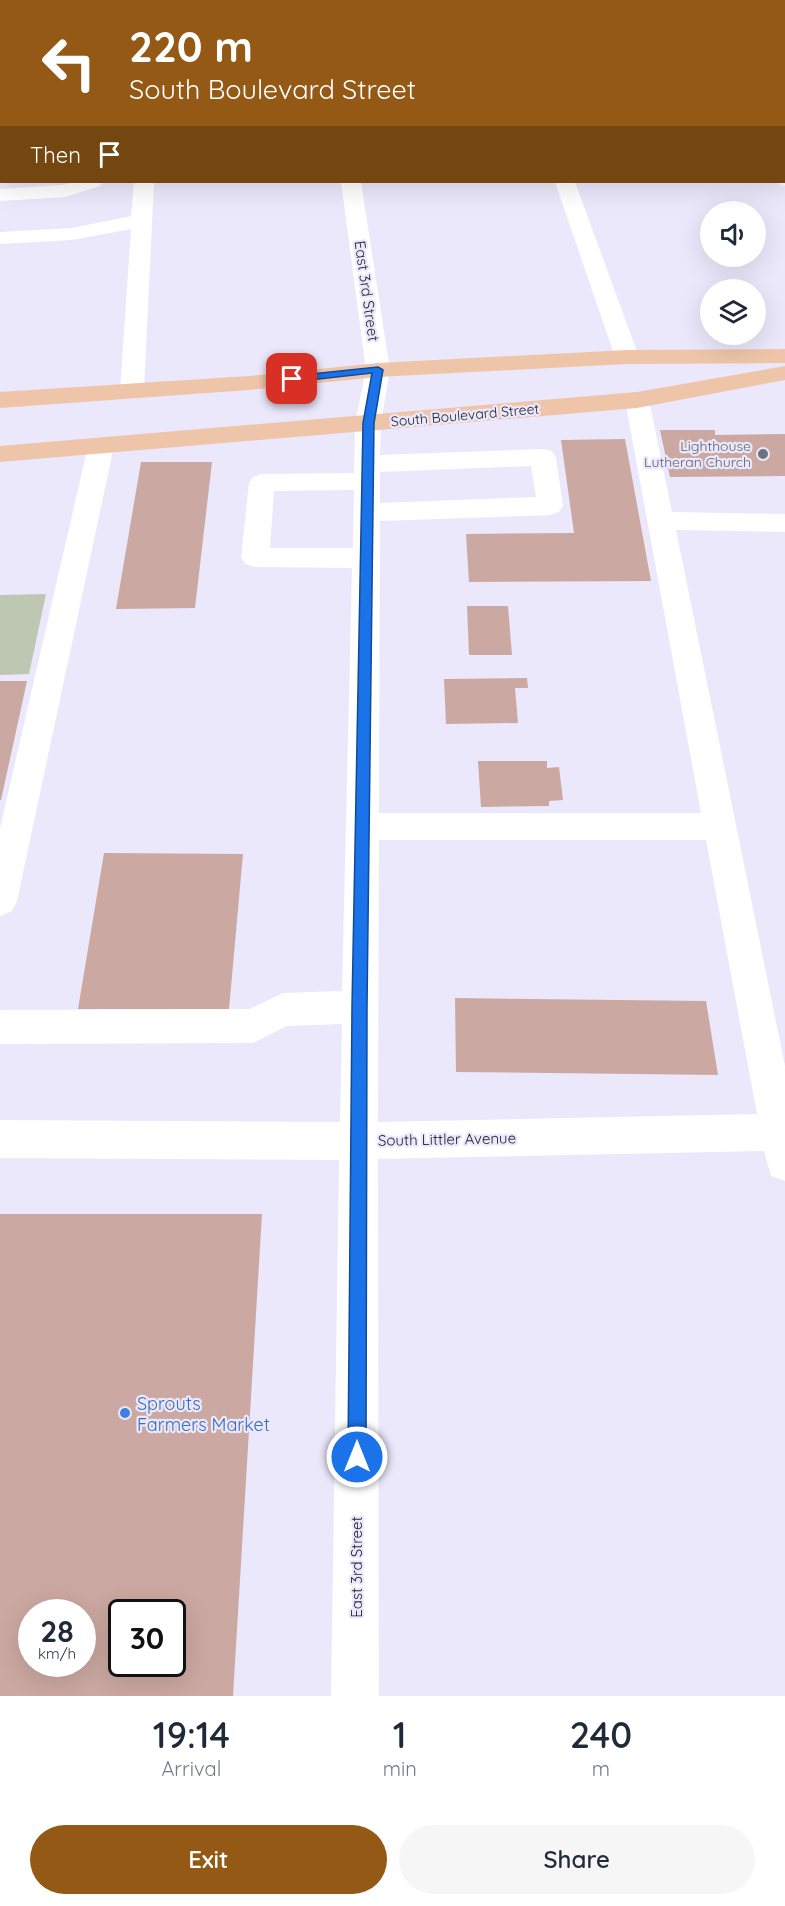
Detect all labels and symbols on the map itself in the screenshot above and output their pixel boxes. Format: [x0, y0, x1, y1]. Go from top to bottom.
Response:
street label: East 3rd Street [351, 240, 383, 342]
pin [266, 353, 317, 404]
street label: South Boulevard Street [390, 400, 540, 430]
place label: Lighthouse Lutheran Church [644, 437, 751, 471]
marker: Lighthouse Lutheran Church [756, 447, 770, 461]
street label: South Littler Avenue [378, 1128, 516, 1150]
place label: Sprouts Farmers Market [137, 1392, 270, 1436]
marker: Sprouts Farmers Market [118, 1406, 132, 1420]
position arrow [325, 1425, 389, 1489]
street label: East 3rd Street [347, 1516, 366, 1618]
speed limit sign: 30 [108, 1599, 186, 1677]

